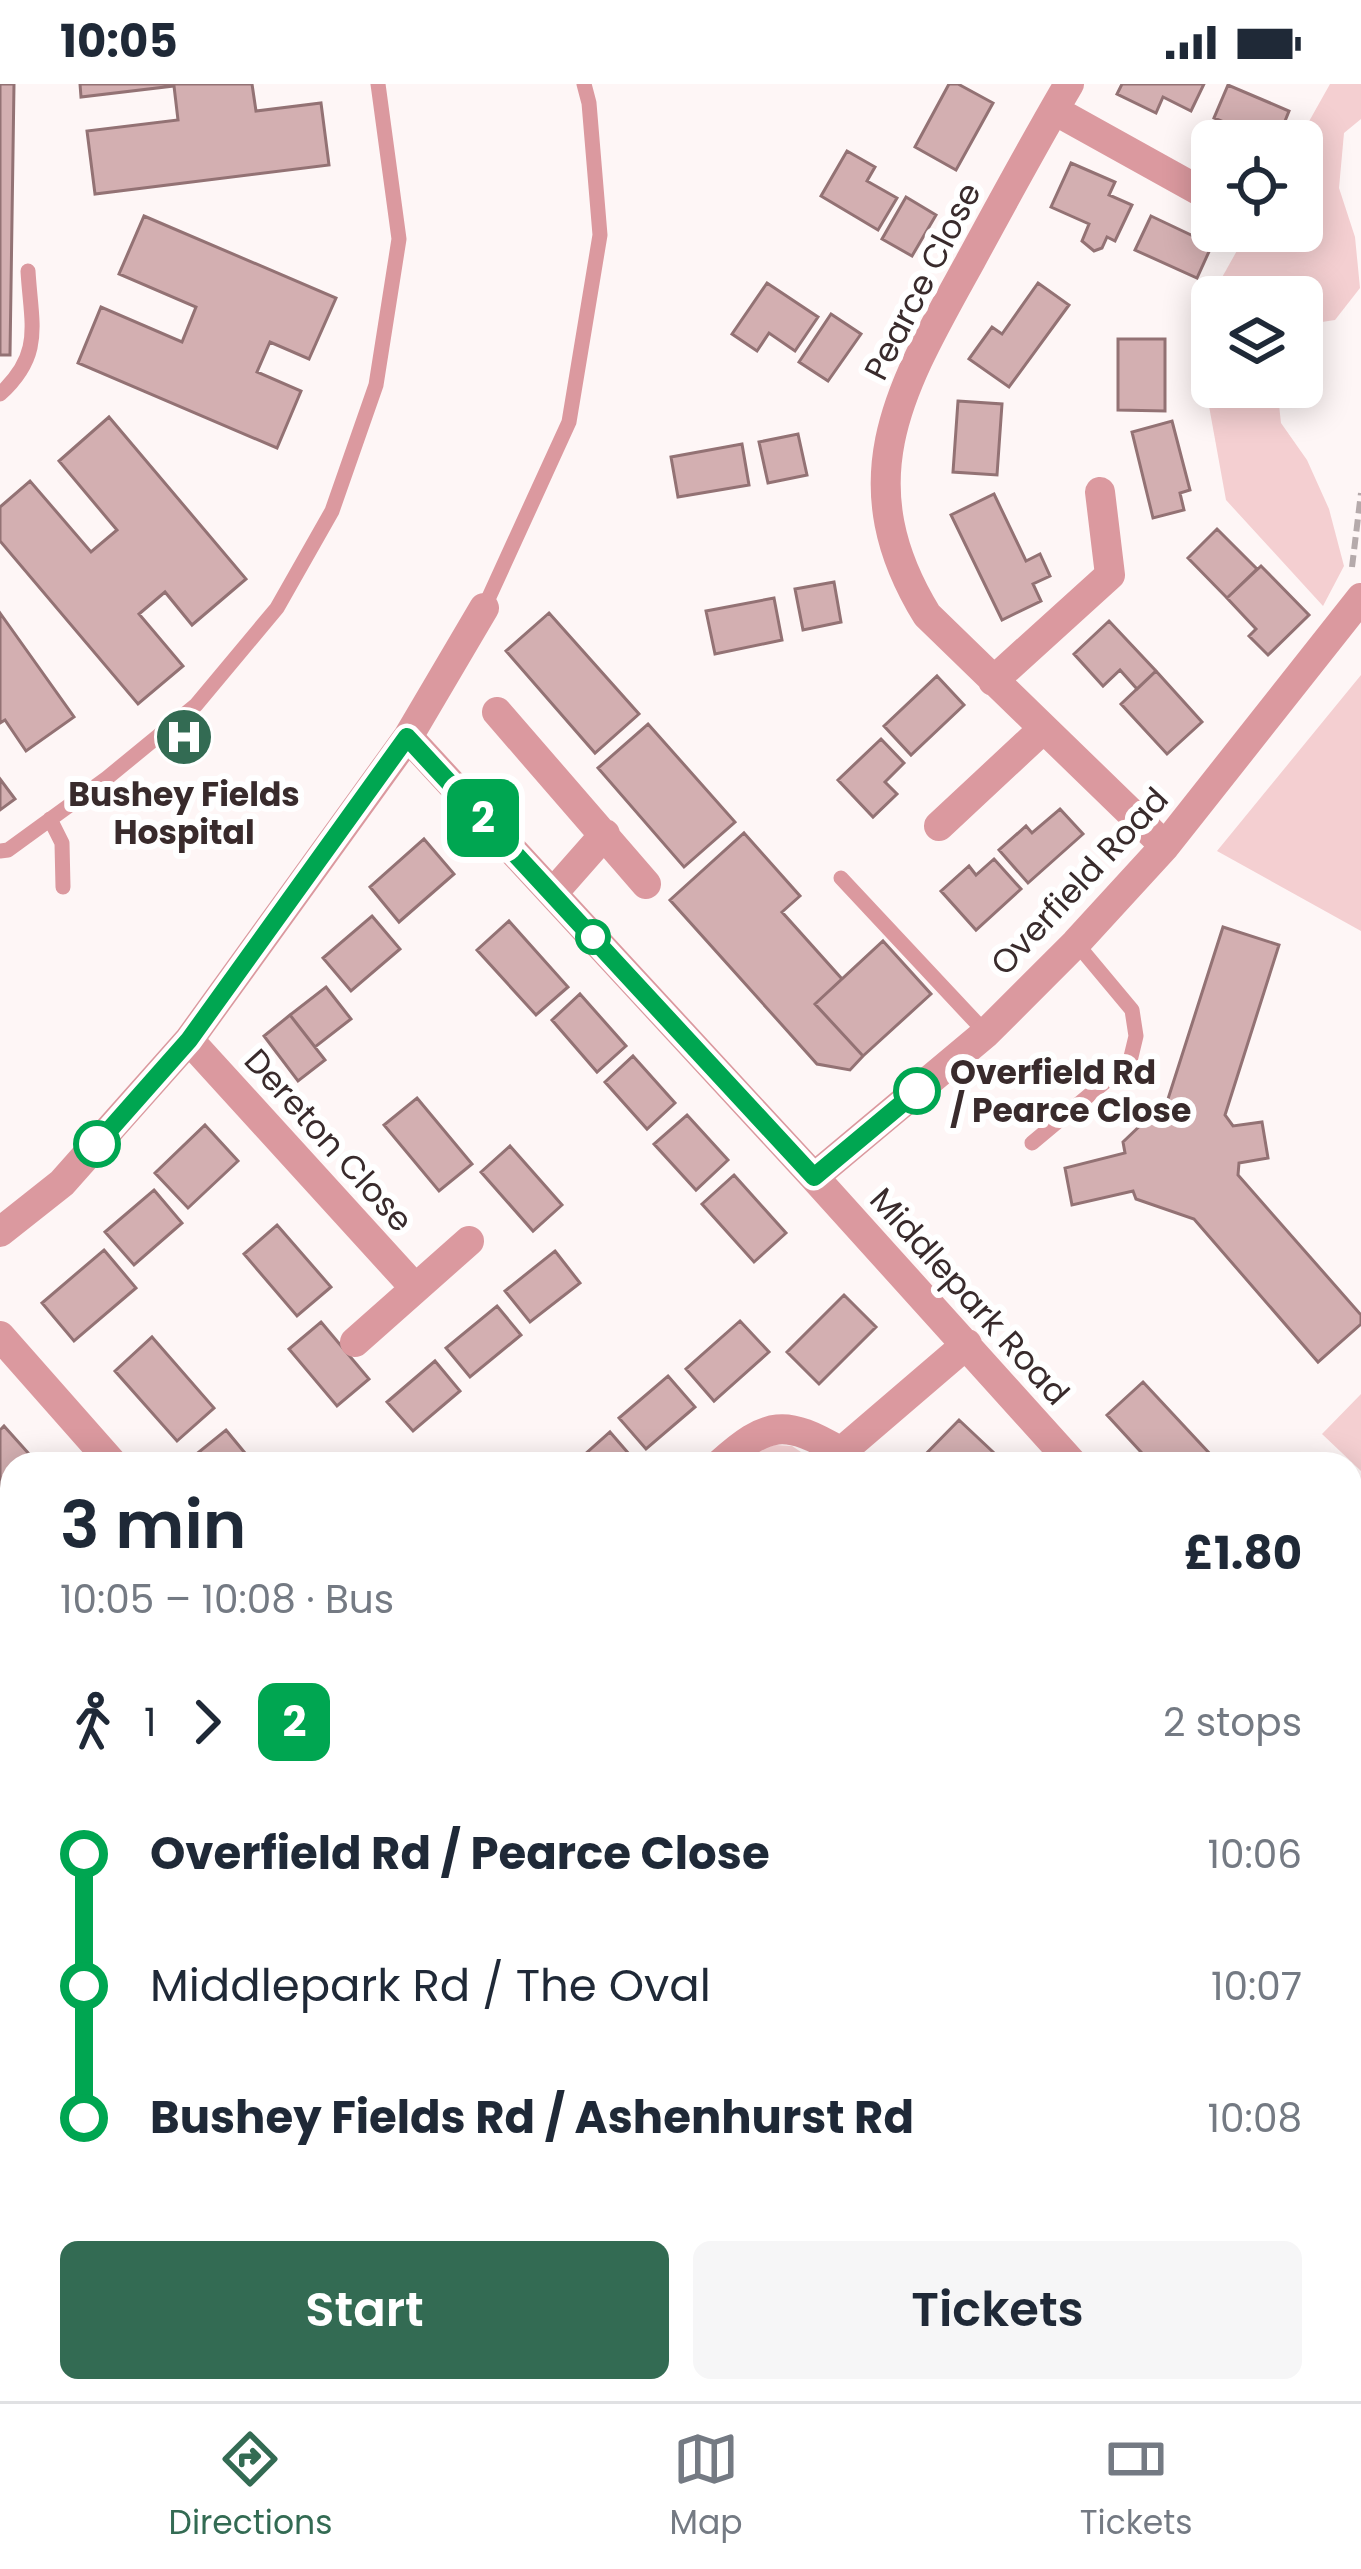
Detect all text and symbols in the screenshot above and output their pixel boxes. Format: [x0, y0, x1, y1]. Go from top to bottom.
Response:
text: 10:05 [60, 10, 178, 73]
map controls [1191, 120, 1323, 408]
button: locate [1191, 120, 1323, 252]
street label: Pearce Close [853, 174, 992, 388]
button: layers [1191, 276, 1323, 408]
hospital icon: Bushey Fields Hospital [153, 706, 215, 768]
place label: Bushey Fields Hospital [68, 771, 300, 856]
street label: Overfield Road [980, 777, 1179, 986]
line badge: 2 [444, 779, 522, 857]
text: 2 [471, 788, 495, 847]
unlabelled marker [577, 921, 609, 953]
street label: Dereton Close [234, 1038, 424, 1242]
place label: Overfield Rd / Pearce Close [950, 1049, 1191, 1134]
marker: Overfield Rd / Pearce Close [895, 1069, 939, 1113]
unlabelled marker [75, 1122, 119, 1166]
street label: Middlepark Road [859, 1177, 1080, 1415]
text: 3 min [60, 1479, 246, 1571]
text: £1.80 [1184, 1522, 1302, 1585]
text: 10:05 – 10:08 · Bus [60, 1572, 394, 1627]
icon: walk [60, 1689, 126, 1755]
icon: forward [174, 1689, 240, 1755]
text: 2 [282, 1692, 306, 1751]
text: 1 [144, 1695, 156, 1750]
text: 2 stops [1163, 1695, 1302, 1750]
text: Overfield Rd / Pearce Close [150, 1822, 770, 1885]
text: 10:06 [1207, 1827, 1302, 1882]
text: Middlepark Rd / The Oval [150, 1954, 711, 2017]
text: 10:07 [1211, 1959, 1302, 2014]
text: Bushey Fields Rd / Ashenhurst Rd [150, 2086, 914, 2149]
text: 10:08 [1208, 2091, 1302, 2146]
button: Start [60, 2241, 669, 2379]
button: Tickets [693, 2241, 1302, 2379]
tab: Directions [169, 2426, 332, 2548]
tab: Map [670, 2426, 743, 2548]
tab: Tickets [1080, 2426, 1192, 2548]

